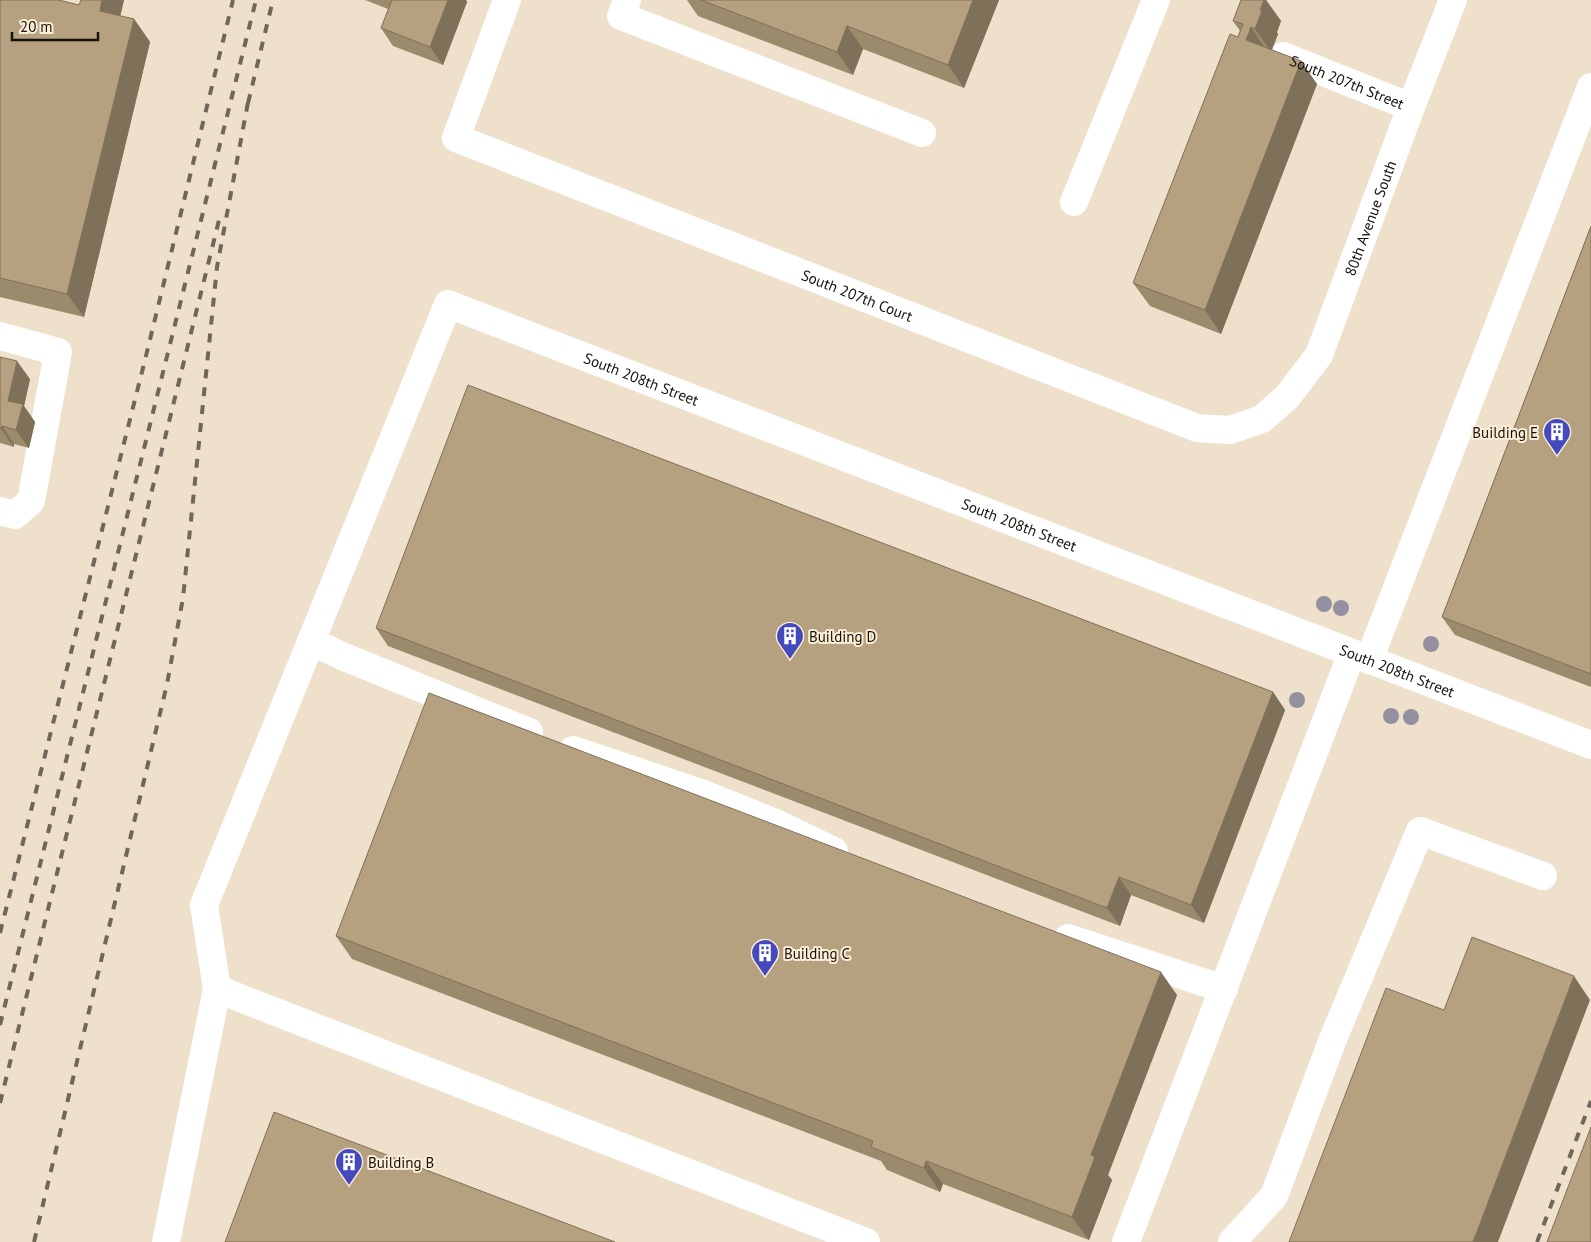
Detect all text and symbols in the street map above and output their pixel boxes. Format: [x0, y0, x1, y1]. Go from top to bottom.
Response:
scale bar [12, 10, 99, 42]
text: 20 m [20, 17, 53, 36]
street label: South 207th Street [1287, 50, 1407, 113]
street label: 80th Avenue South [1340, 158, 1400, 278]
street label: South 207th Court [799, 265, 916, 325]
street label: South 208th Street [581, 348, 702, 409]
building icon: Building E [1542, 417, 1572, 456]
place label: Building E [1472, 423, 1538, 442]
street label: South 208th Street [959, 494, 1079, 555]
building icon: Building D [775, 621, 805, 660]
place label: Building D [809, 627, 876, 646]
street label: South 208th Street [1337, 639, 1457, 701]
building icon: Building C [750, 938, 780, 977]
place label: Building C [784, 944, 850, 963]
building icon: Building B [334, 1147, 364, 1186]
place label: Building B [368, 1153, 434, 1172]

